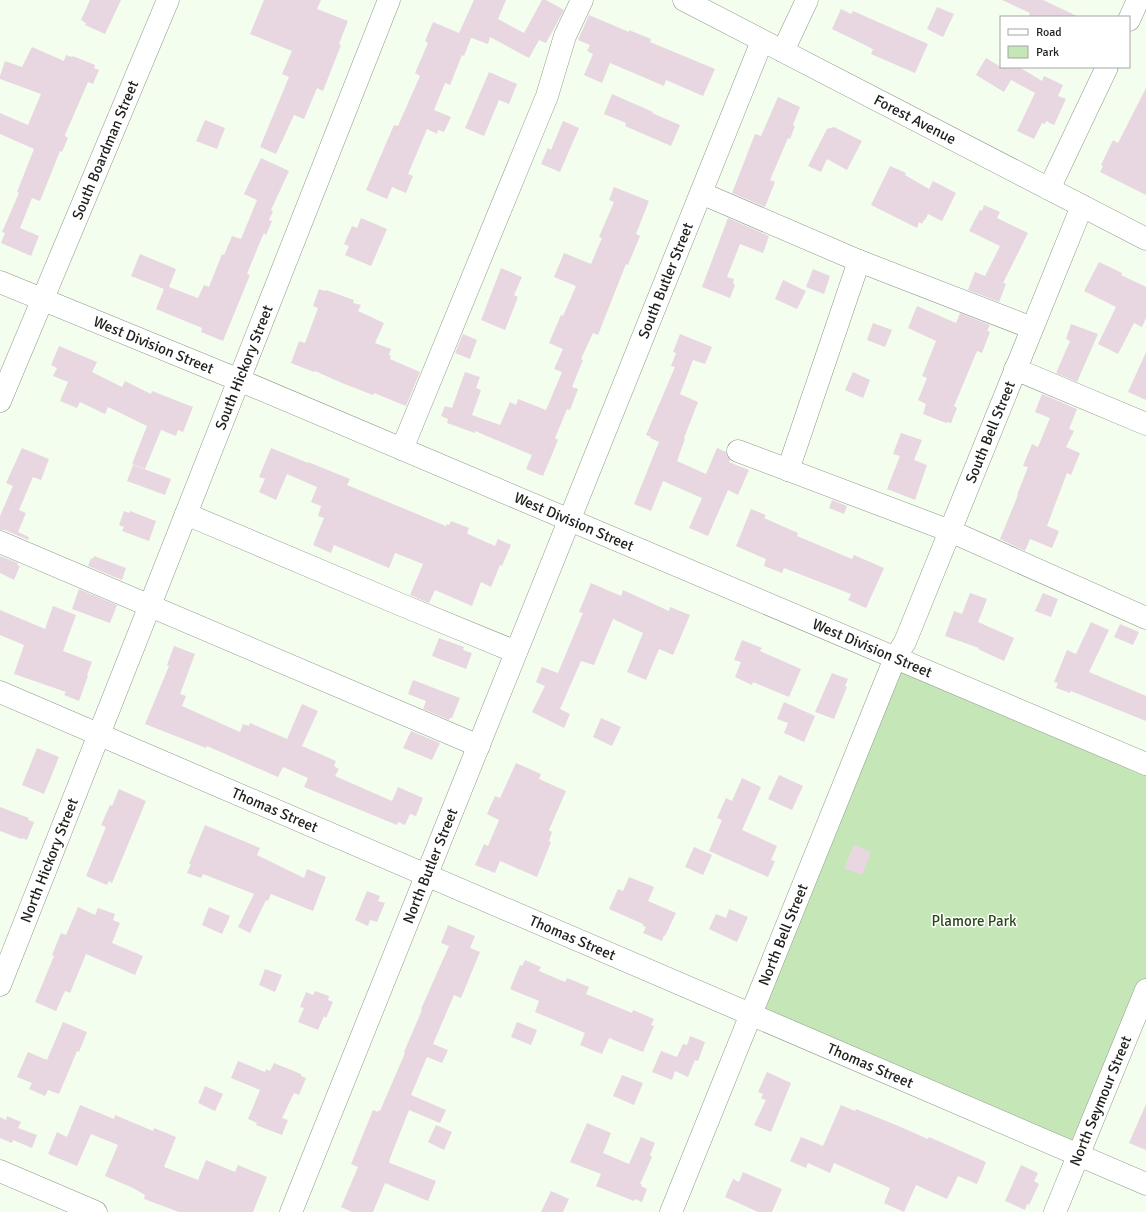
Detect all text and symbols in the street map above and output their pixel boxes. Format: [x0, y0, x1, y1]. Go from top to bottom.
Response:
legend [1000, 16, 1130, 68]
text: Road [1036, 25, 1062, 40]
text: Park [1036, 45, 1059, 60]
street label: South Boardman Street [68, 78, 142, 222]
street label: Forest Avenue [871, 91, 959, 148]
street label: South Butler Street [634, 220, 697, 341]
street label: South Hickory Street [211, 302, 277, 432]
street label: West Division Street [91, 312, 216, 378]
street label: South Bell Street [961, 378, 1019, 486]
street label: West Division Street [511, 488, 636, 555]
street label: West Division Street [810, 615, 935, 681]
street label: Thomas Street [229, 784, 321, 836]
street label: North Hickory Street [17, 796, 82, 925]
street label: North Butler Street [399, 806, 461, 926]
street label: North Bell Street [754, 881, 812, 988]
street label: Thomas Street [527, 911, 618, 964]
park label: Plamore Park [931, 912, 1017, 930]
street label: North Seymour Street [1066, 1033, 1135, 1169]
street label: Thomas Street [824, 1039, 916, 1092]

